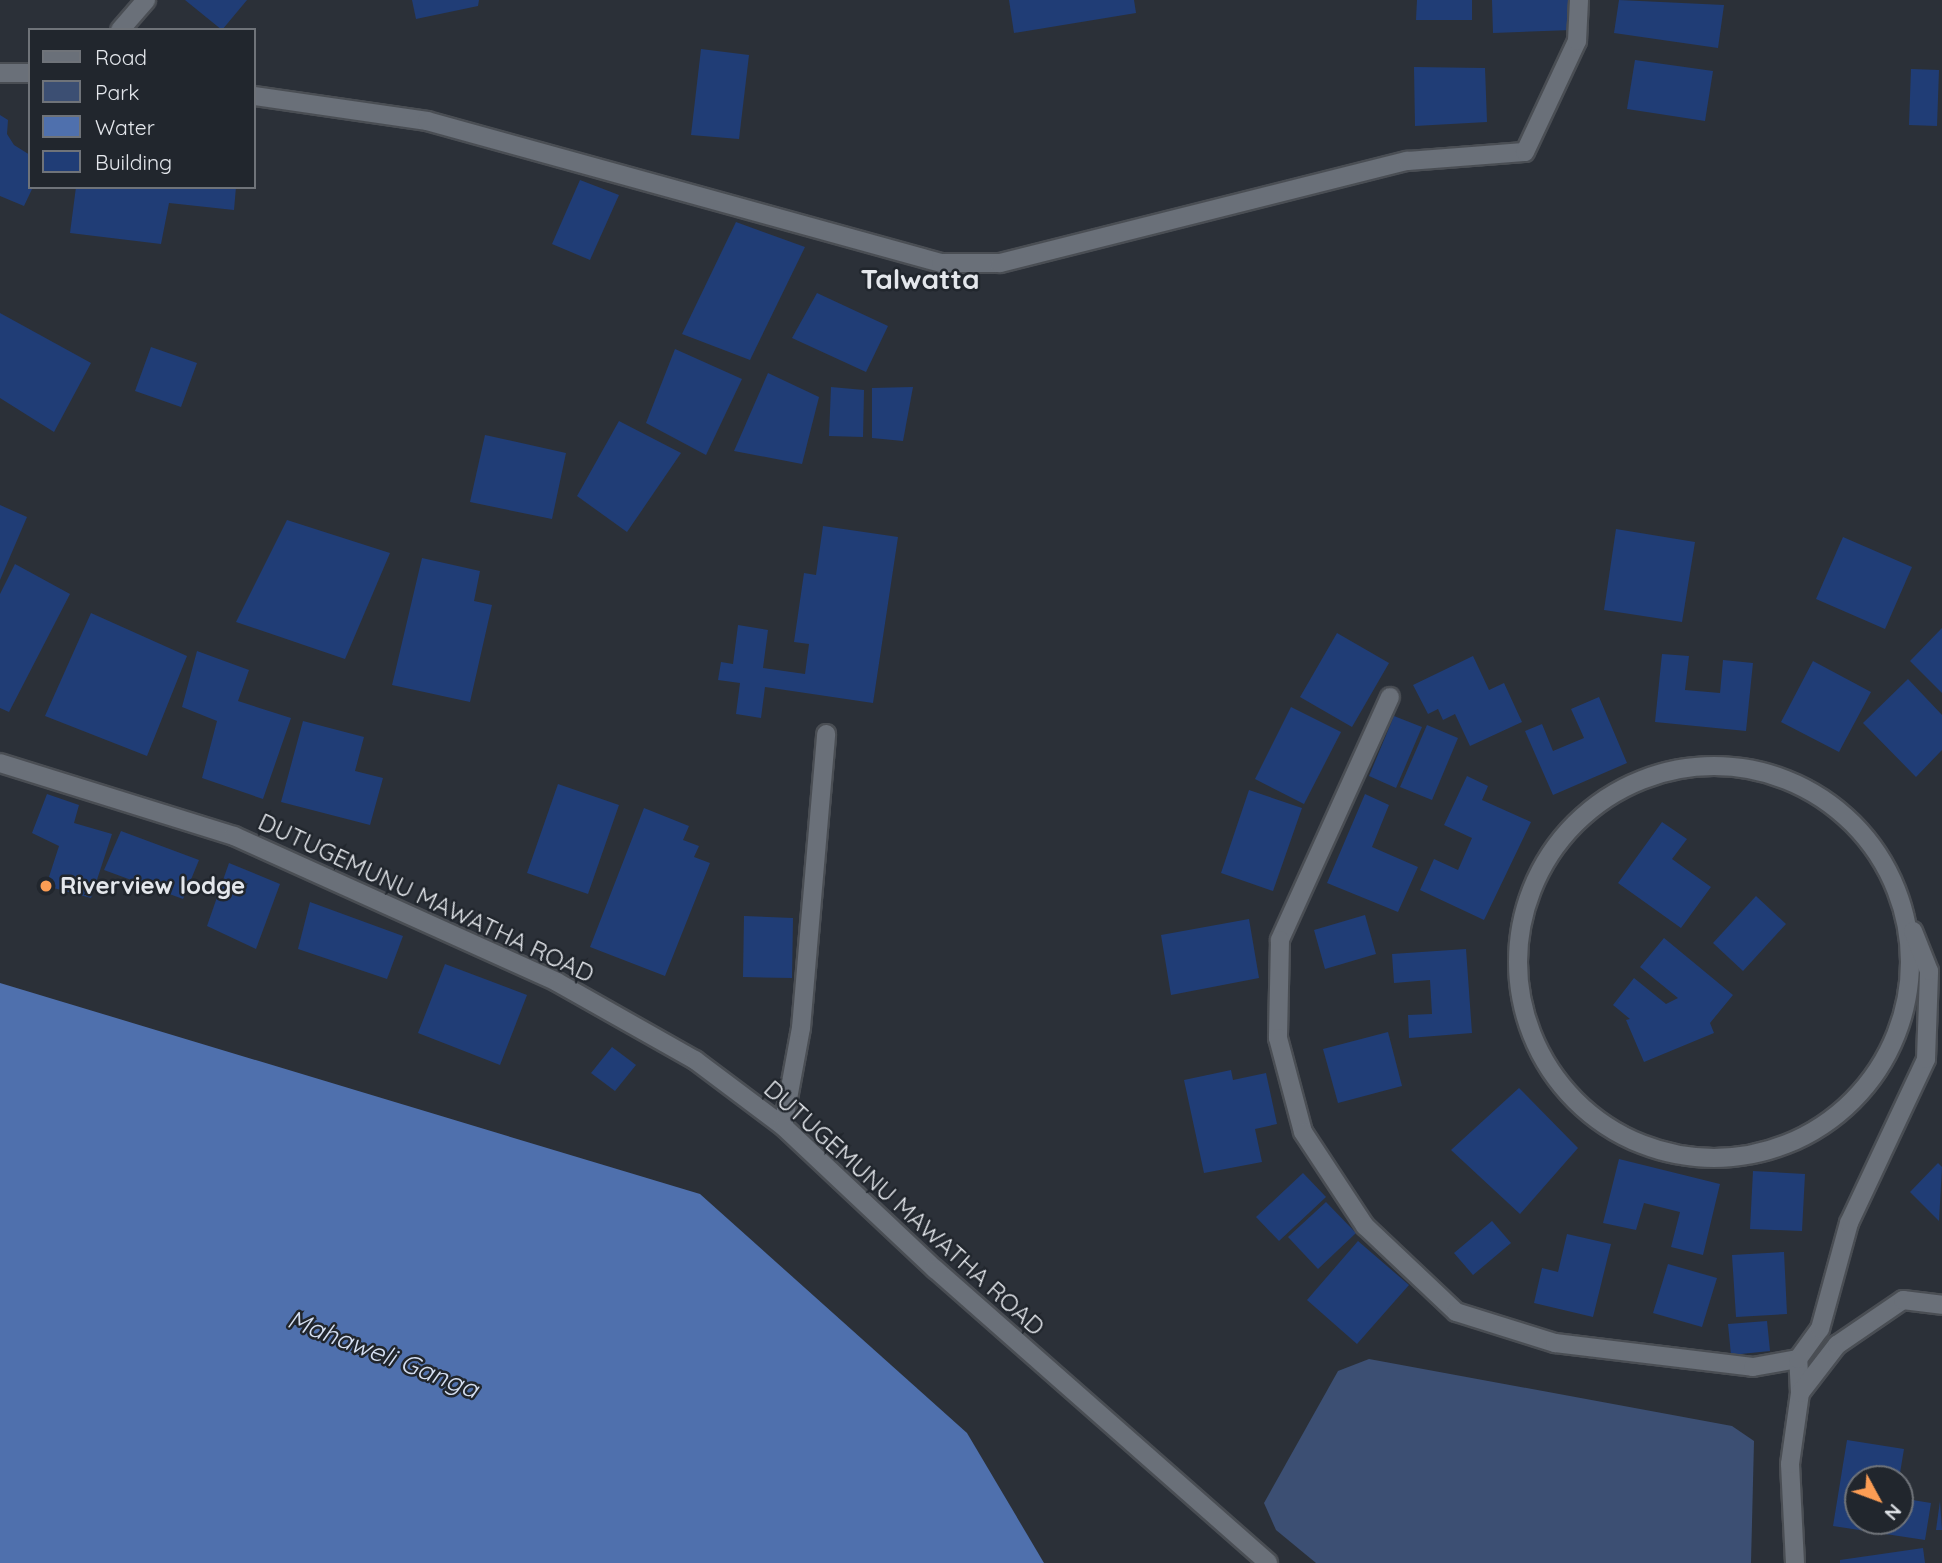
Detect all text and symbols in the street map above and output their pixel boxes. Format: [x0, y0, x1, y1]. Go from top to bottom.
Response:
legend [28, 28, 256, 189]
text: Road [95, 44, 147, 70]
text: Park [95, 79, 139, 105]
text: Water [95, 114, 155, 140]
text: Building [95, 149, 172, 175]
district label: Talwatta [860, 262, 980, 296]
street label: DUTUGEMUNU MAWATHA ROAD [254, 807, 598, 989]
place label: Riverview lodge [60, 872, 245, 900]
marker: Riverview lodge [38, 878, 54, 894]
street label: DUTUGEMUNU MAWATHA ROAD [758, 1075, 1050, 1341]
water label: Mahaweli Ganga [283, 1303, 483, 1405]
north arrow [1844, 1465, 1914, 1535]
text: N [1880, 1499, 1907, 1526]

